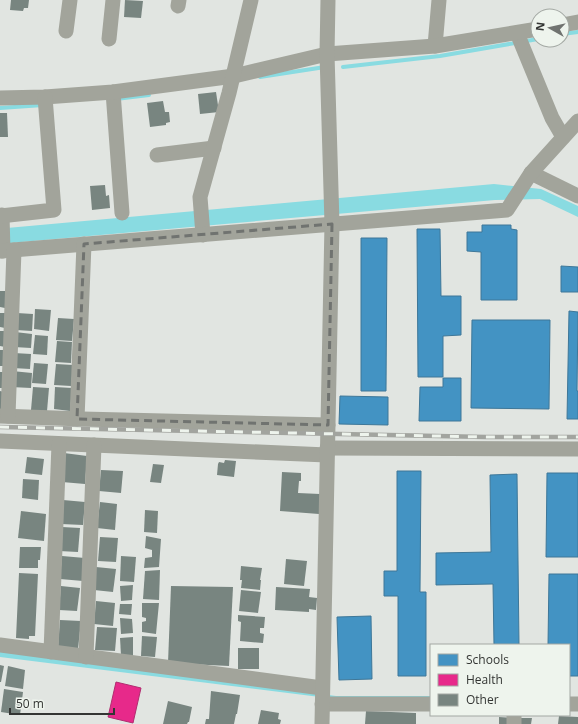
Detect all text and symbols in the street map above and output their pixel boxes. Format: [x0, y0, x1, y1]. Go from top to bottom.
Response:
north arrow [530, 8, 570, 48]
text: N [532, 21, 548, 32]
legend [430, 644, 570, 716]
text: Schools [466, 651, 509, 668]
text: Health [466, 671, 503, 688]
scale bar [10, 690, 114, 716]
text: Other [466, 691, 499, 708]
text: 50 m [16, 695, 44, 712]

